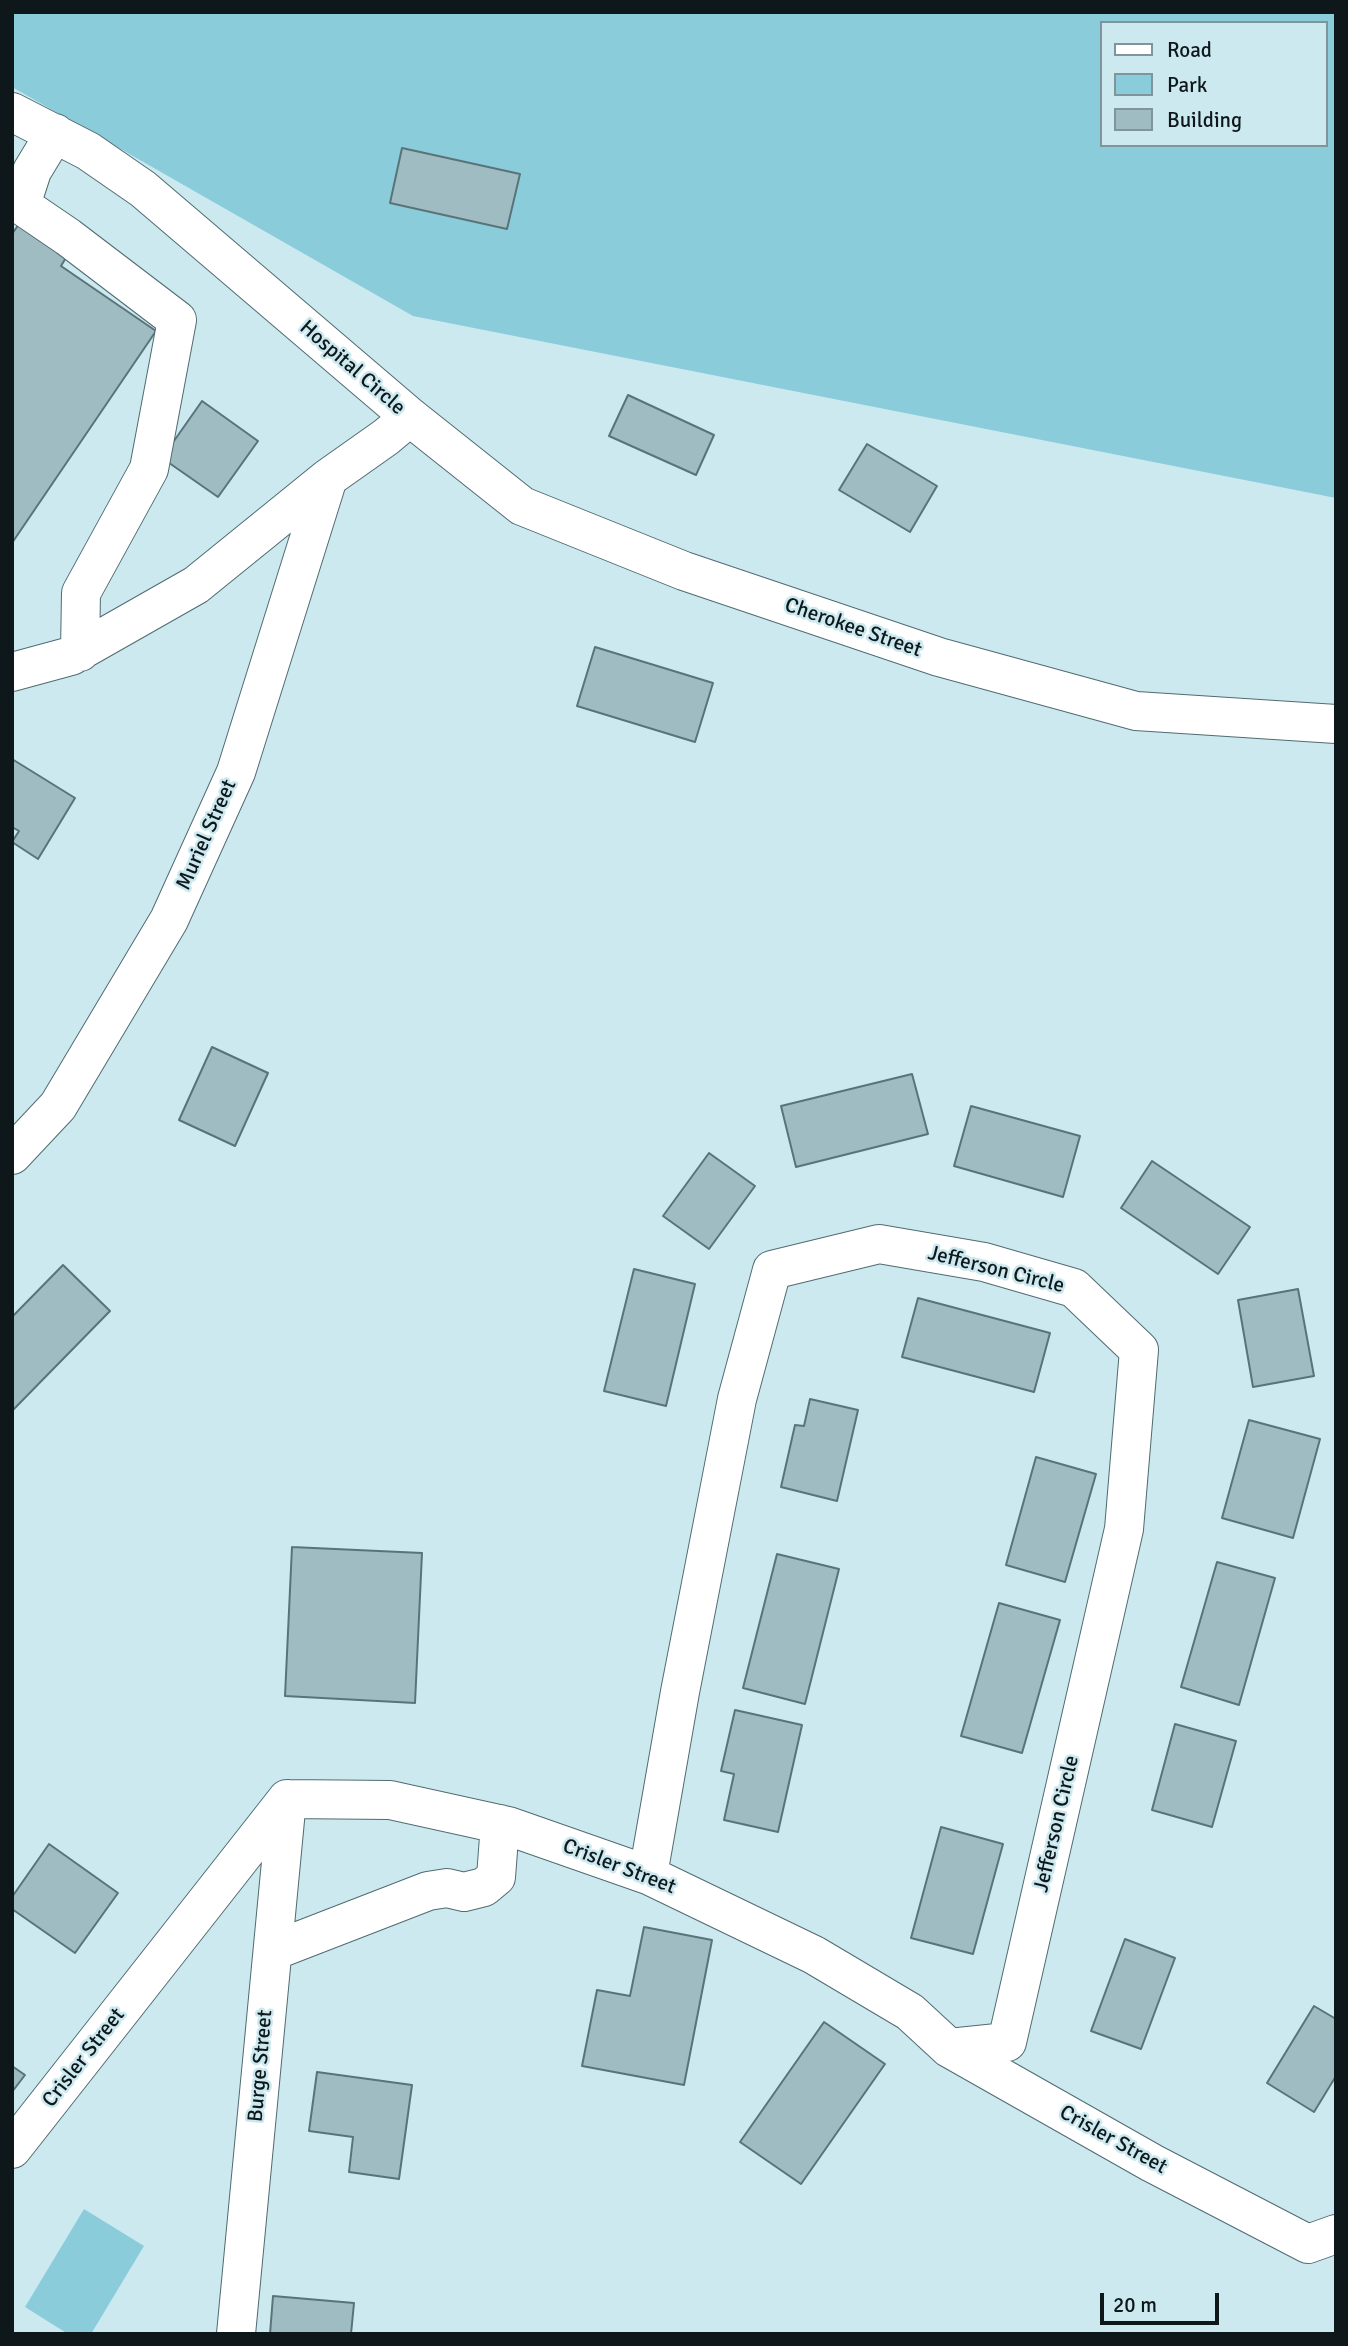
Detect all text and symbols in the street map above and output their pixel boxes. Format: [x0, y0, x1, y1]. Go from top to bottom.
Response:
legend [1100, 21, 1327, 147]
text: Road [1167, 37, 1212, 63]
text: Park [1167, 72, 1207, 98]
text: Building [1167, 107, 1242, 133]
street label: Hospital Circle [294, 315, 410, 421]
street label: Cherokee Street [781, 593, 925, 663]
street label: Muriel Street [171, 776, 243, 894]
street label: Jefferson Circle [925, 1241, 1067, 1299]
street label: Jefferson Circle [1029, 1753, 1085, 1895]
street label: Crisler Street [559, 1834, 679, 1900]
street label: Crisler Street [37, 2003, 131, 2113]
street label: Burge Street [244, 2009, 278, 2123]
street label: Crisler Street [1055, 2100, 1171, 2180]
scale bar [1103, 2280, 1222, 2324]
text: 20 m [1113, 2292, 1157, 2318]

